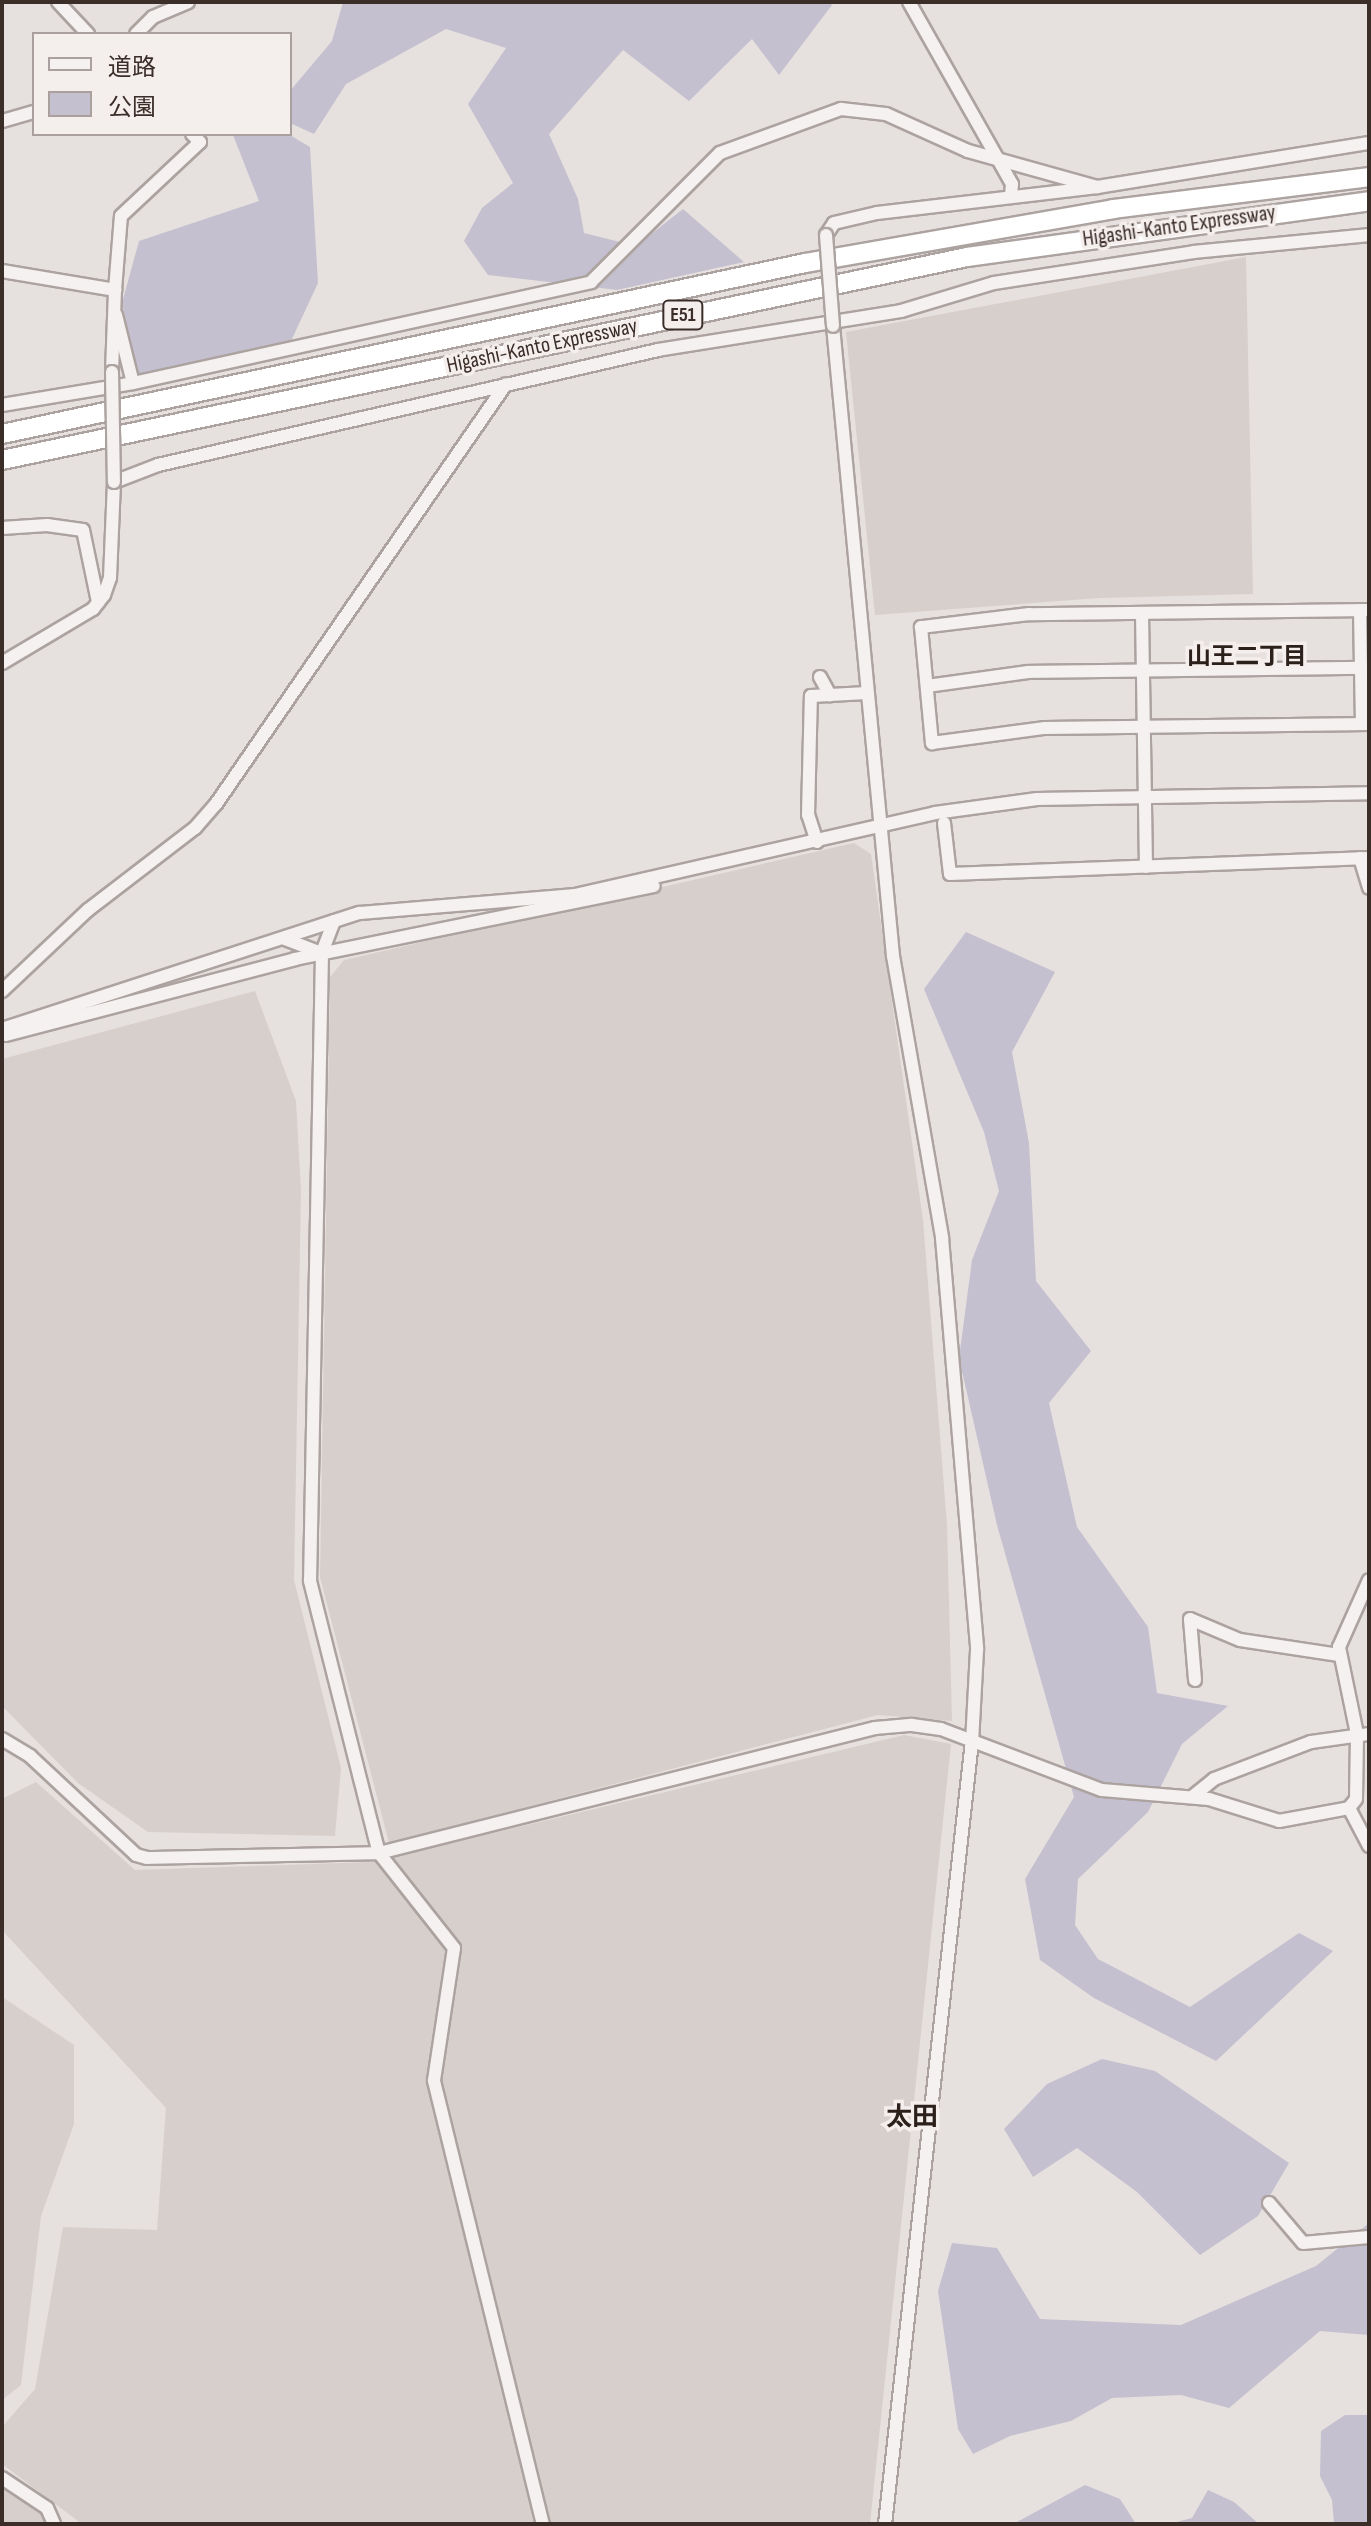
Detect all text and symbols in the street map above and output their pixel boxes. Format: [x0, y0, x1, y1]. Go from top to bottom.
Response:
legend [32, 32, 292, 136]
text: 道路 [108, 53, 156, 82]
text: 公園 [108, 93, 156, 122]
street label: Higashi-Kanto Expressway [1081, 199, 1277, 253]
road number: E51 [661, 299, 705, 331]
street label: Higashi-Kanto Expressway [444, 313, 640, 379]
district label: 山王二丁目 [1187, 643, 1307, 671]
district label: 太田 [886, 2102, 938, 2134]

